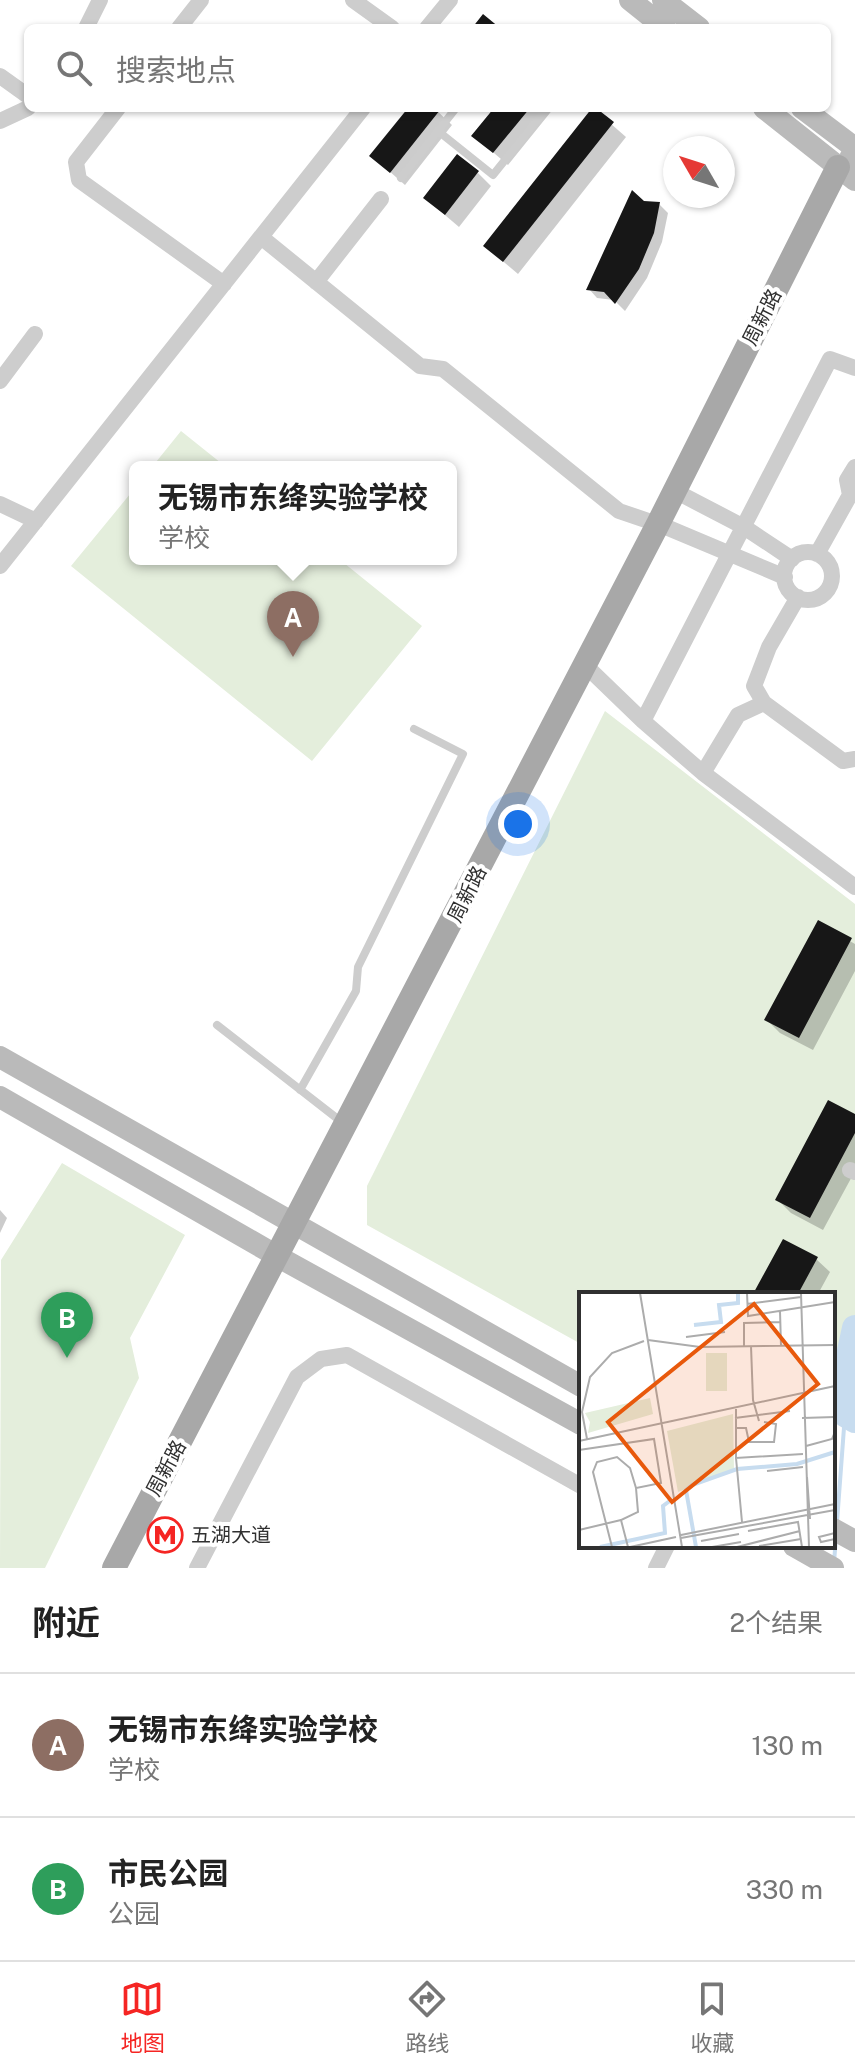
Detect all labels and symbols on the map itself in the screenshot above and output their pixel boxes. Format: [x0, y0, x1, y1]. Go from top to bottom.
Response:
north arrow [663, 136, 735, 208]
street label: 周新路 [738, 285, 786, 349]
pin: A [267, 591, 319, 657]
your location [498, 804, 538, 844]
street label: 周新路 [443, 862, 491, 926]
pin: B [41, 1292, 93, 1358]
inset map [579, 1292, 835, 1548]
street label: 周新路 [141, 1436, 191, 1500]
metro station icon: 五湖大道 [146, 1516, 184, 1554]
place label: 五湖大道 [191, 1523, 271, 1547]

